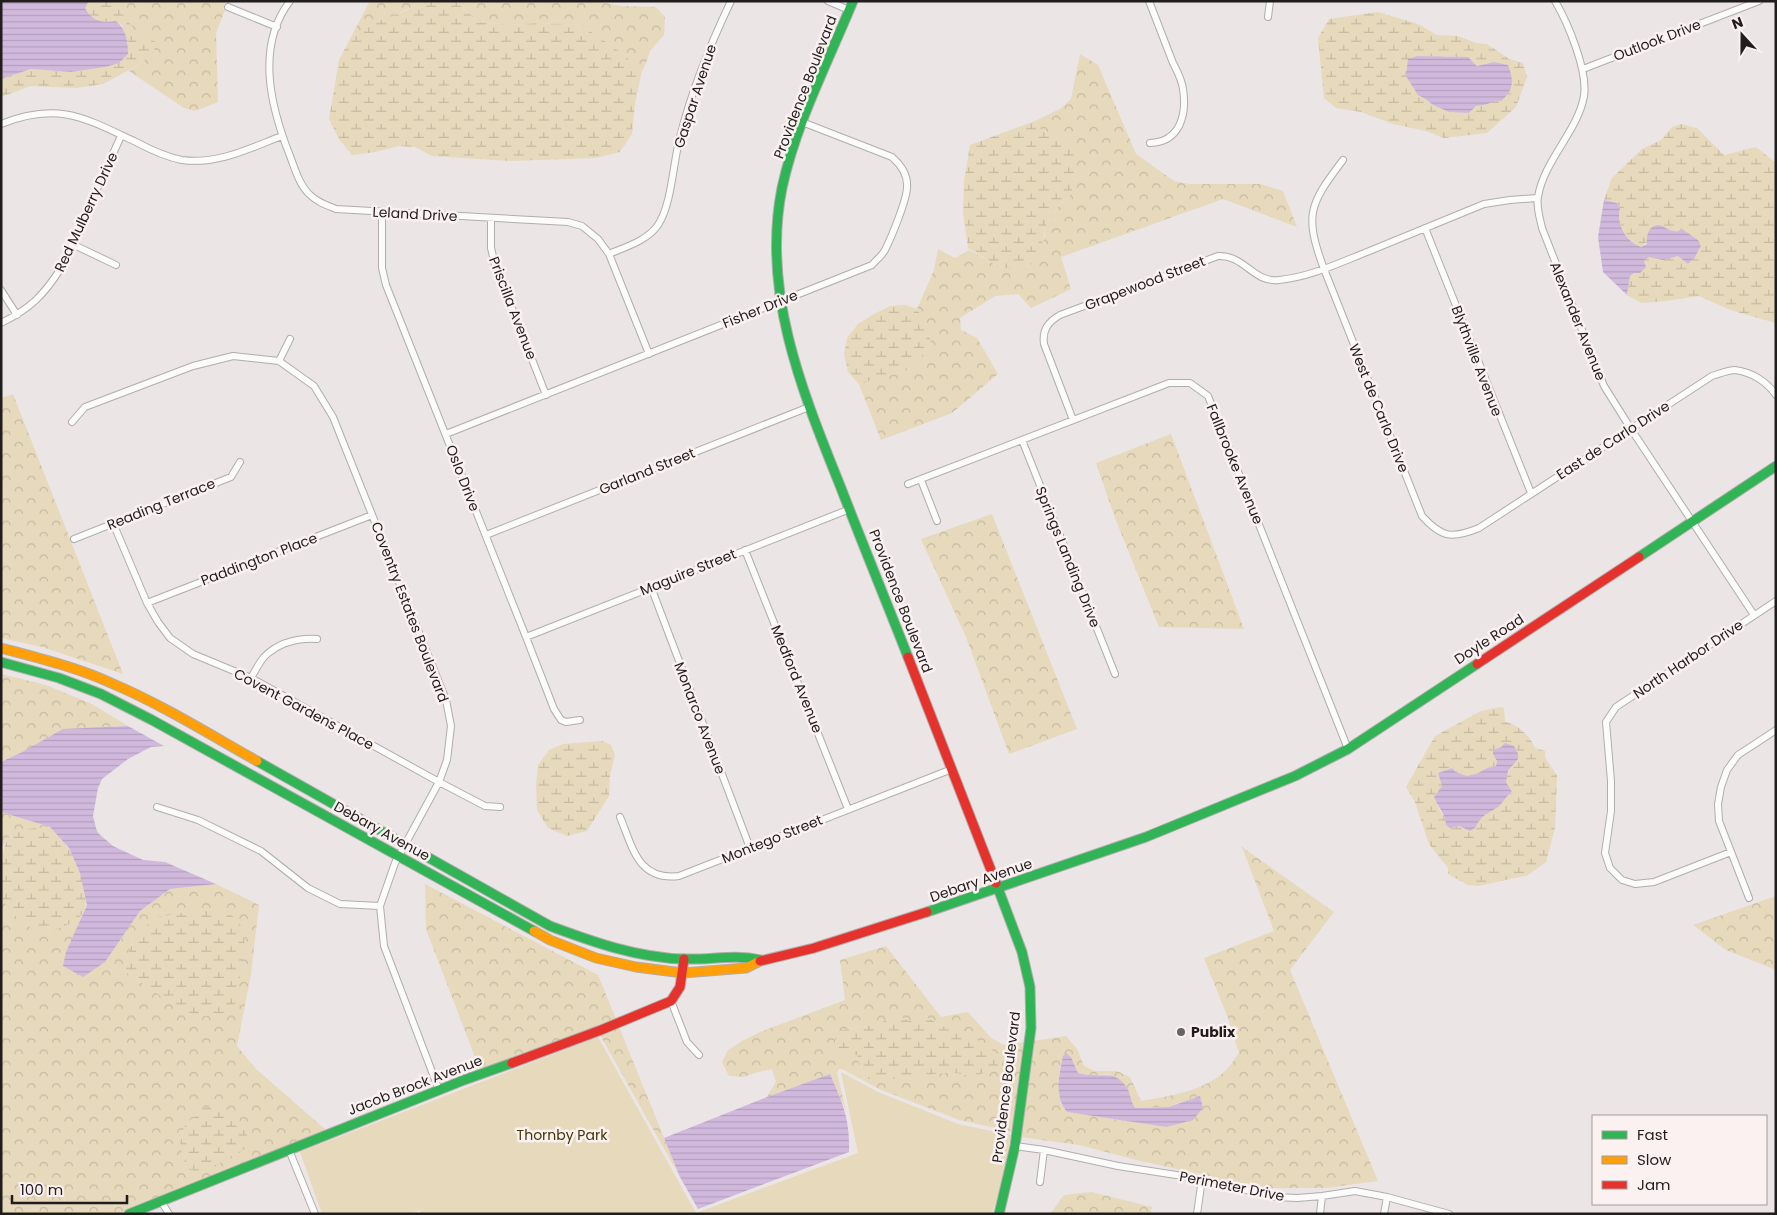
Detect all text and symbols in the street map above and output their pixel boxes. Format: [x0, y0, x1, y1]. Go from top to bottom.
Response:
north arrow [1717, 10, 1767, 60]
street label: Providence Boulevard [768, 12, 842, 162]
text: N [1729, 12, 1746, 34]
street label: Outlook Drive [1610, 14, 1704, 66]
street label: Gaspar Avenue [669, 41, 721, 151]
street label: Red Mulberry Drive [49, 149, 123, 275]
street label: Leland Drive [372, 202, 458, 226]
street label: Grapewood Street [1082, 251, 1208, 315]
street label: Priscilla Avenue [484, 254, 542, 363]
street label: Alexander Avenue [1545, 259, 1611, 384]
street label: Fisher Drive [719, 285, 801, 333]
street label: Blythville Avenue [1447, 303, 1507, 420]
street label: West de Carlo Drive [1344, 341, 1414, 476]
street label: East de Carlo Drive [1552, 396, 1674, 484]
street label: Fallbrooke Avenue [1202, 401, 1268, 527]
street label: Oslo Drive [441, 442, 485, 514]
street label: Garland Street [596, 443, 698, 499]
street label: Reading Terrace [104, 473, 218, 535]
street label: Springs Landing Drive [1031, 483, 1106, 631]
street label: Coventry Estates Boulevard [366, 519, 454, 705]
street label: Providence Boulevard [864, 526, 938, 676]
street label: Paddington Place [198, 527, 320, 590]
street label: Maguire Street [637, 544, 739, 600]
street label: Doyle Road [1450, 609, 1528, 669]
street label: North Harbor Drive [1629, 615, 1747, 703]
street label: Medford Avenue [766, 622, 828, 736]
street label: Monarco Avenue [669, 659, 731, 777]
street label: Covent Gardens Place [230, 664, 378, 755]
street label: Debary Avenue [330, 796, 434, 866]
street label: Montego Street [719, 810, 825, 868]
street label: Debary Avenue [927, 853, 1035, 907]
street label: Providence Boulevard [987, 1010, 1025, 1164]
place label: Publix [1191, 1022, 1236, 1042]
marker: Publix [1175, 1026, 1187, 1038]
street label: Jacob Brock Avenue [345, 1050, 485, 1120]
legend [1592, 1115, 1767, 1205]
text: Fast [1637, 1124, 1668, 1145]
park label: Thornby Park [517, 1125, 608, 1145]
text: Slow [1637, 1149, 1672, 1170]
street label: Perimeter Drive [1178, 1166, 1286, 1206]
scale bar [12, 1172, 128, 1204]
text: Jam [1637, 1174, 1671, 1195]
text: 100 m [20, 1179, 63, 1200]

